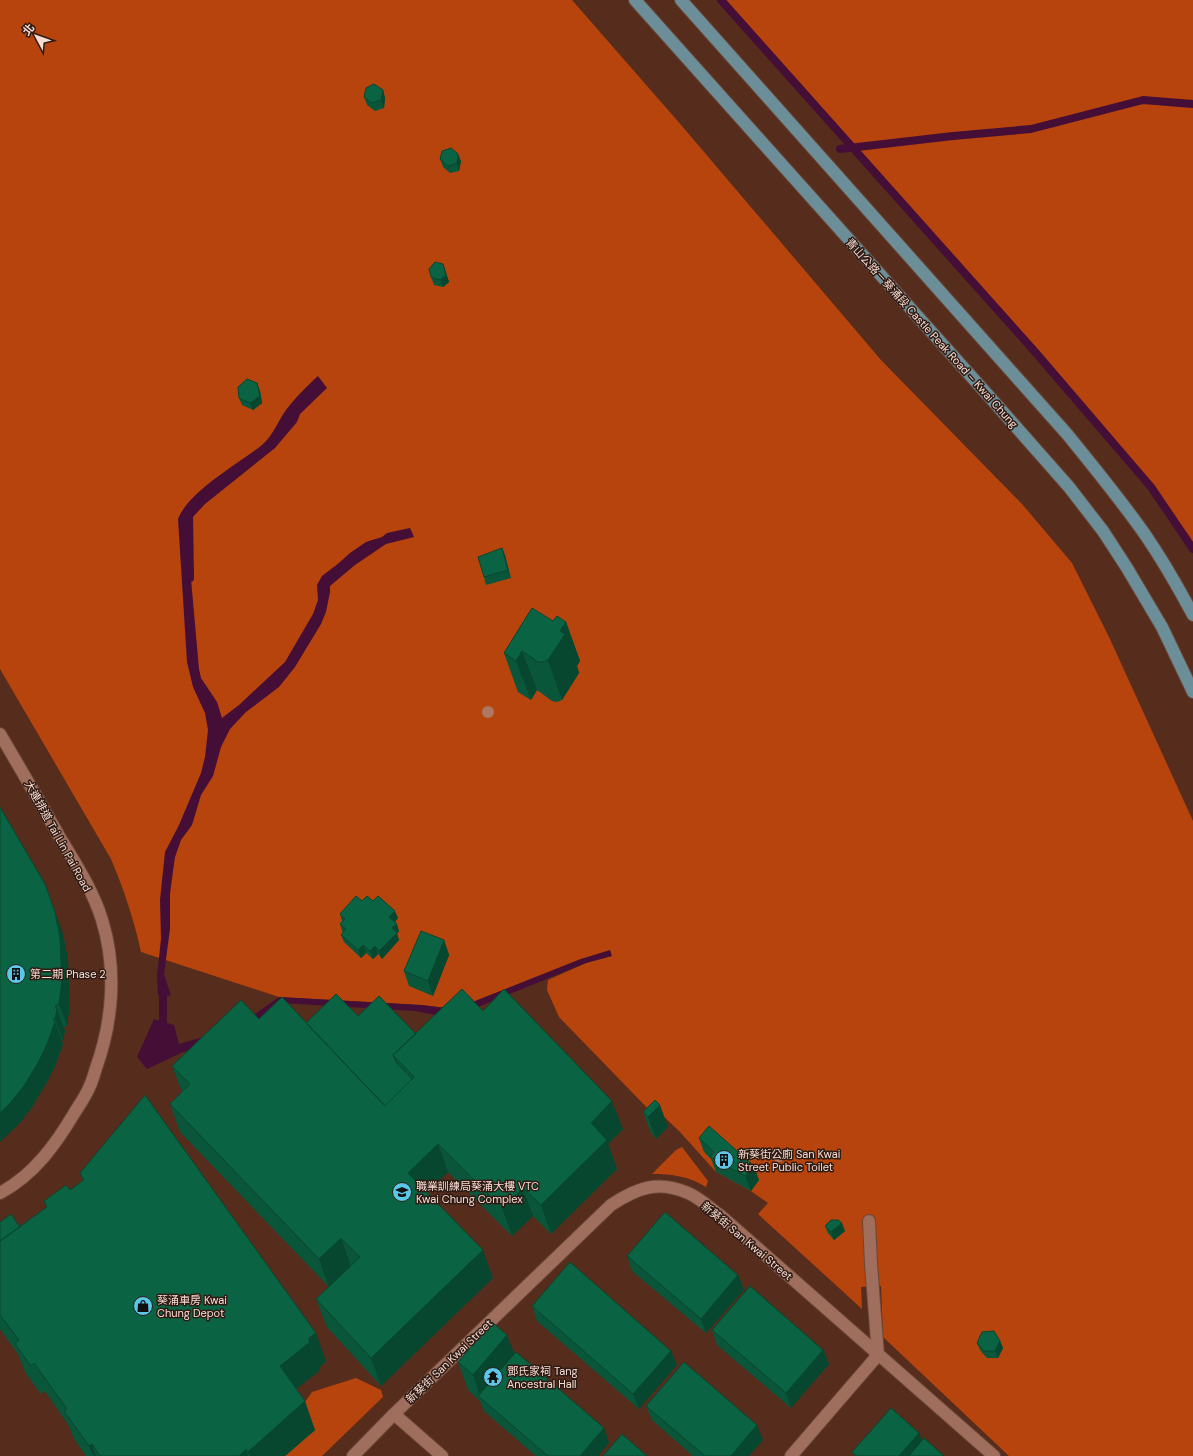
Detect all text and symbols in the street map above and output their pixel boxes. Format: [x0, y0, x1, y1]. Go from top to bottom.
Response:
north arrow [16, 16, 56, 56]
text: 北 [20, 21, 37, 38]
street label: 青山公路－葵涌段 Castle Peak Road – Kwai Chung [843, 235, 1021, 431]
street label: 大連排道 Tai Lin Pai Road [22, 778, 94, 894]
building icon: 第二期 Phase 2 [5, 963, 27, 985]
place label: 第二期 Phase 2 [30, 967, 106, 981]
place label: 新葵街公廁 San Kwai Street Public Toilet [738, 1147, 840, 1174]
building icon: 新葵街公廁 San Kwai Street Public Toilet [713, 1149, 735, 1171]
place label: 職業訓練局葵涌大樓 VTC Kwai Chung Complex [416, 1179, 539, 1206]
school or university icon: 職業訓練局葵涌大樓 VTC Kwai Chung Complex [391, 1181, 413, 1203]
street label: 新葵街 San Kwai Street [699, 1199, 795, 1283]
place label: 葵涌車房 Kwai Chung Depot [157, 1293, 227, 1320]
shop icon: 葵涌車房 Kwai Chung Depot [132, 1295, 154, 1317]
street label: 新葵街 San Kwai Street [403, 1316, 495, 1406]
place label: 鄧氏家祠 Tang Ancestral Hall [507, 1364, 578, 1391]
temple icon: 鄧氏家祠 Tang Ancestral Hall [482, 1366, 504, 1388]

